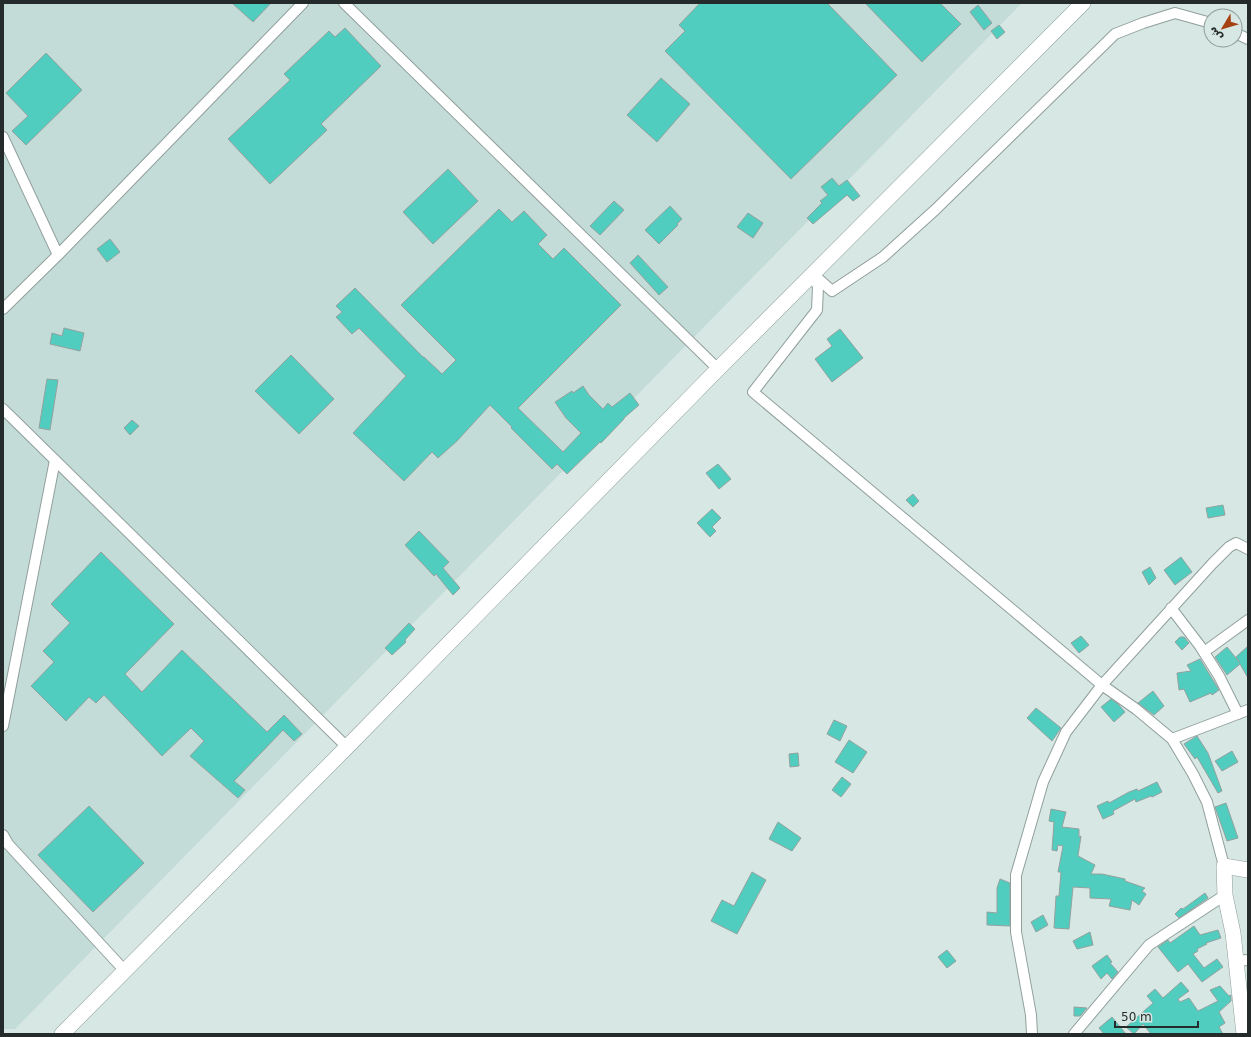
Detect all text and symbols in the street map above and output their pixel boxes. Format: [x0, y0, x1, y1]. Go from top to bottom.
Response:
north arrow [1203, 8, 1243, 48]
text: ش [1206, 24, 1225, 44]
scale bar [1115, 1003, 1198, 1029]
text: 50 m [1121, 1010, 1152, 1024]

